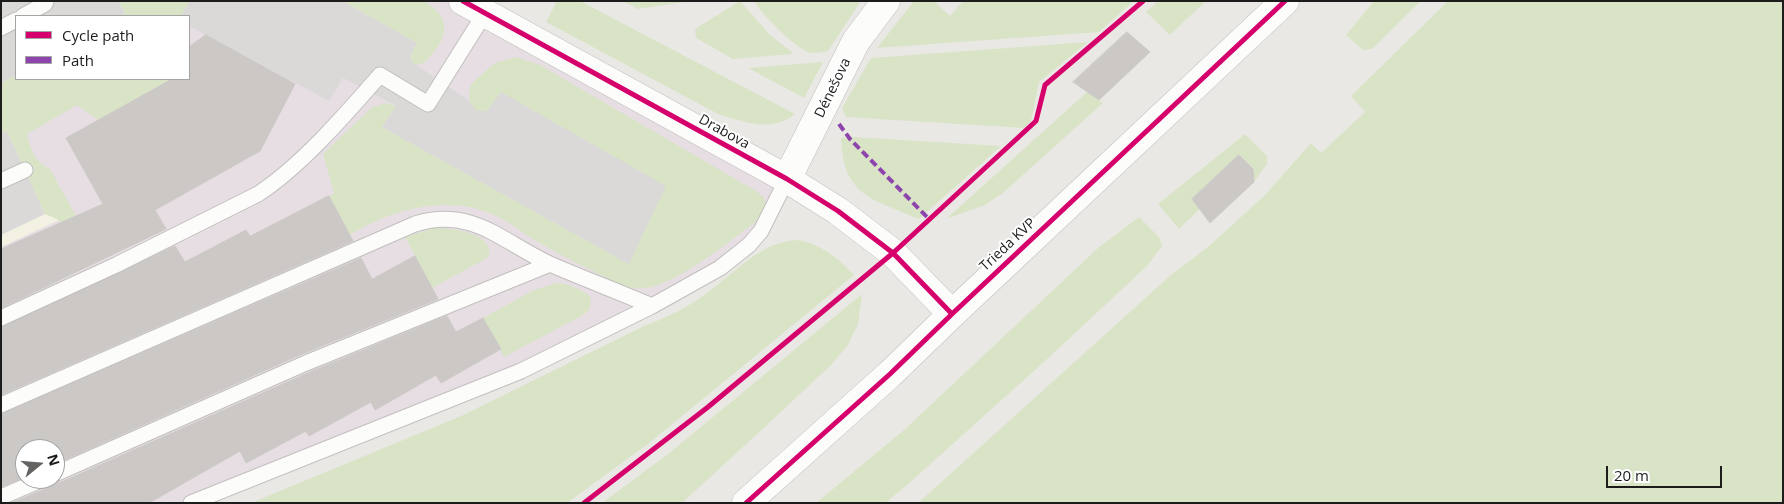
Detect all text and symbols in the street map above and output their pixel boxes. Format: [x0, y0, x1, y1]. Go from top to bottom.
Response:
legend [15, 15, 190, 80]
text: Cycle path [62, 25, 134, 45]
text: Path [62, 50, 94, 70]
street label: Dénešova [811, 55, 855, 121]
street label: Drabova [696, 111, 752, 153]
street label: Trieda KVP [977, 215, 1039, 275]
north arrow [15, 439, 65, 489]
text: N [43, 452, 65, 468]
scale bar [1609, 456, 1725, 488]
text: 20 m [1614, 465, 1649, 485]

